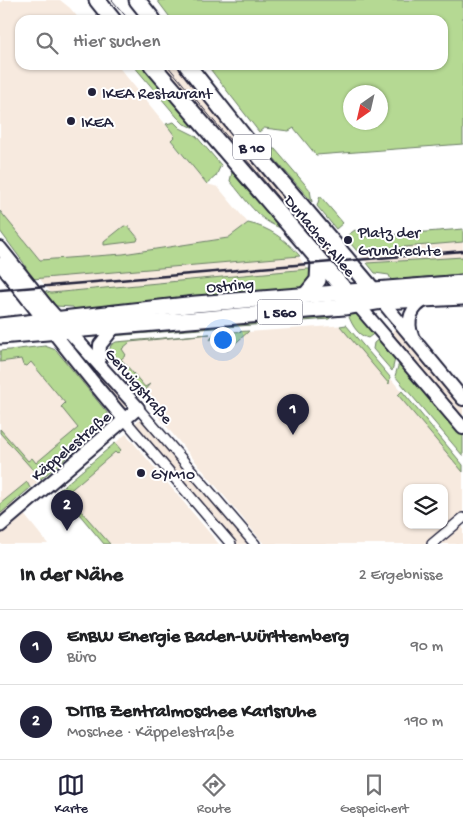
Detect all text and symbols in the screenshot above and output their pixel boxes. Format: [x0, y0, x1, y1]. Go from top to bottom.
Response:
search box [15, 15, 448, 70]
icon: search [33, 29, 61, 57]
text: Hier suchen [73, 31, 160, 54]
north arrow [343, 85, 388, 130]
marker: IKEA Restaurant [86, 86, 98, 98]
place label: IKEA Restaurant [102, 86, 213, 105]
marker: IKEA [65, 115, 77, 127]
place label: IKEA [81, 115, 115, 134]
road number: B 10 [233, 134, 271, 160]
street label: Durlacher Allee [278, 192, 358, 283]
place label: Platz der Grundrechte [357, 225, 442, 262]
marker: Platz der Grundrechte [342, 234, 354, 246]
street label: Ostring [206, 276, 255, 299]
road number: L 560 [258, 300, 302, 324]
your location [210, 327, 236, 353]
street label: Gerwigstraße [99, 346, 176, 430]
pin: 1 [277, 394, 309, 435]
street label: Käppelestraße [28, 408, 117, 487]
marker: GYM10 [135, 467, 147, 479]
place label: GYM10 [151, 467, 195, 486]
map controls [403, 484, 448, 529]
button: layers [403, 484, 448, 529]
pin: 2 [51, 490, 83, 531]
text: In der Nähe [20, 564, 123, 589]
text: 2 Ergebnisse [359, 567, 443, 586]
text: EnBW Energie Baden-Württemberg [67, 626, 349, 649]
text: 1 [33, 638, 39, 657]
text: 90 m [411, 638, 443, 657]
text: Büro [67, 649, 97, 668]
text: DITIB Zentralmoschee Karlsruhe [67, 701, 316, 724]
text: 2 [32, 713, 40, 732]
text: 190 m [404, 713, 443, 732]
text: Moschee · Käppelestraße [67, 724, 234, 743]
tab: Karte [54, 771, 88, 818]
tab: Route [197, 771, 231, 818]
tab: Gespeichert [340, 771, 408, 818]

